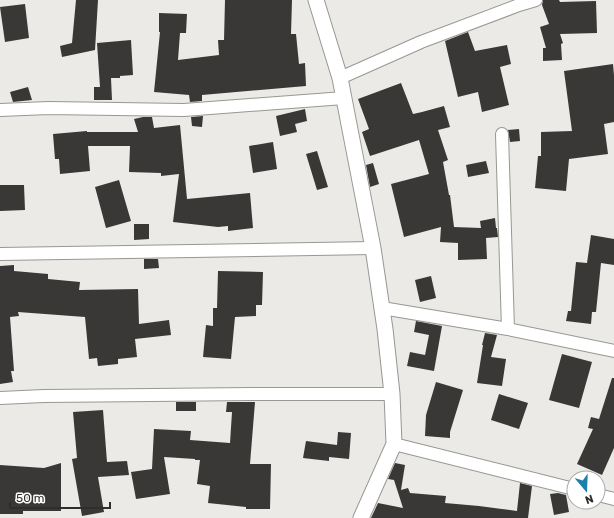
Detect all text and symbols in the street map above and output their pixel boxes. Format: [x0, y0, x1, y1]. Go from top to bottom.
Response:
north arrow [566, 470, 606, 510]
scale bar [10, 484, 110, 510]
text: 50 m [16, 491, 44, 505]
text: N [583, 492, 595, 506]

